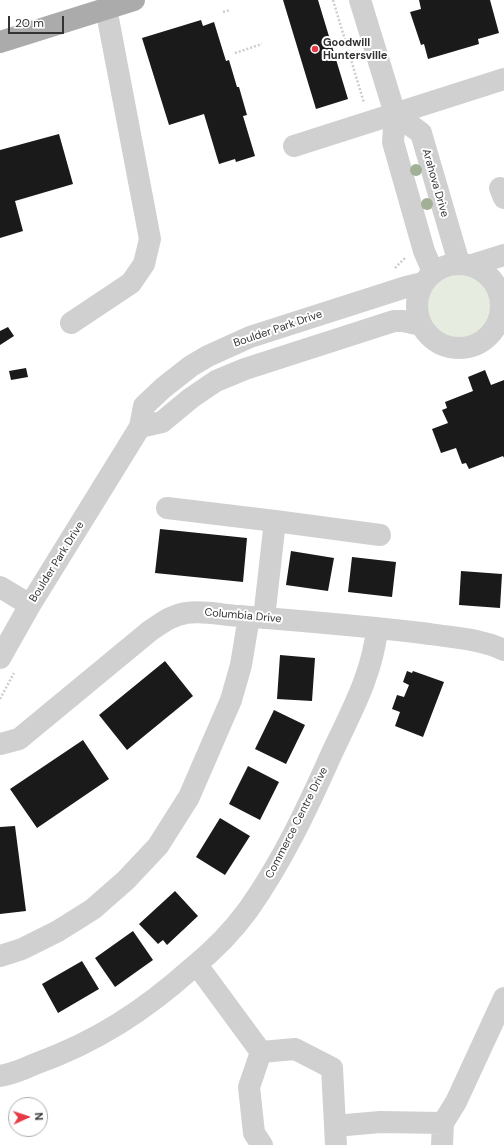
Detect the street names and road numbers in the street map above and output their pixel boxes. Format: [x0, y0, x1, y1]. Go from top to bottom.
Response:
street label: Arahova Drive [419, 147, 451, 219]
street label: Boulder Park Drive [232, 308, 324, 350]
street label: Boulder Park Drive [27, 519, 87, 605]
street label: Columbia Drive [204, 606, 282, 626]
street label: Commerce Centre Drive [263, 765, 331, 881]

